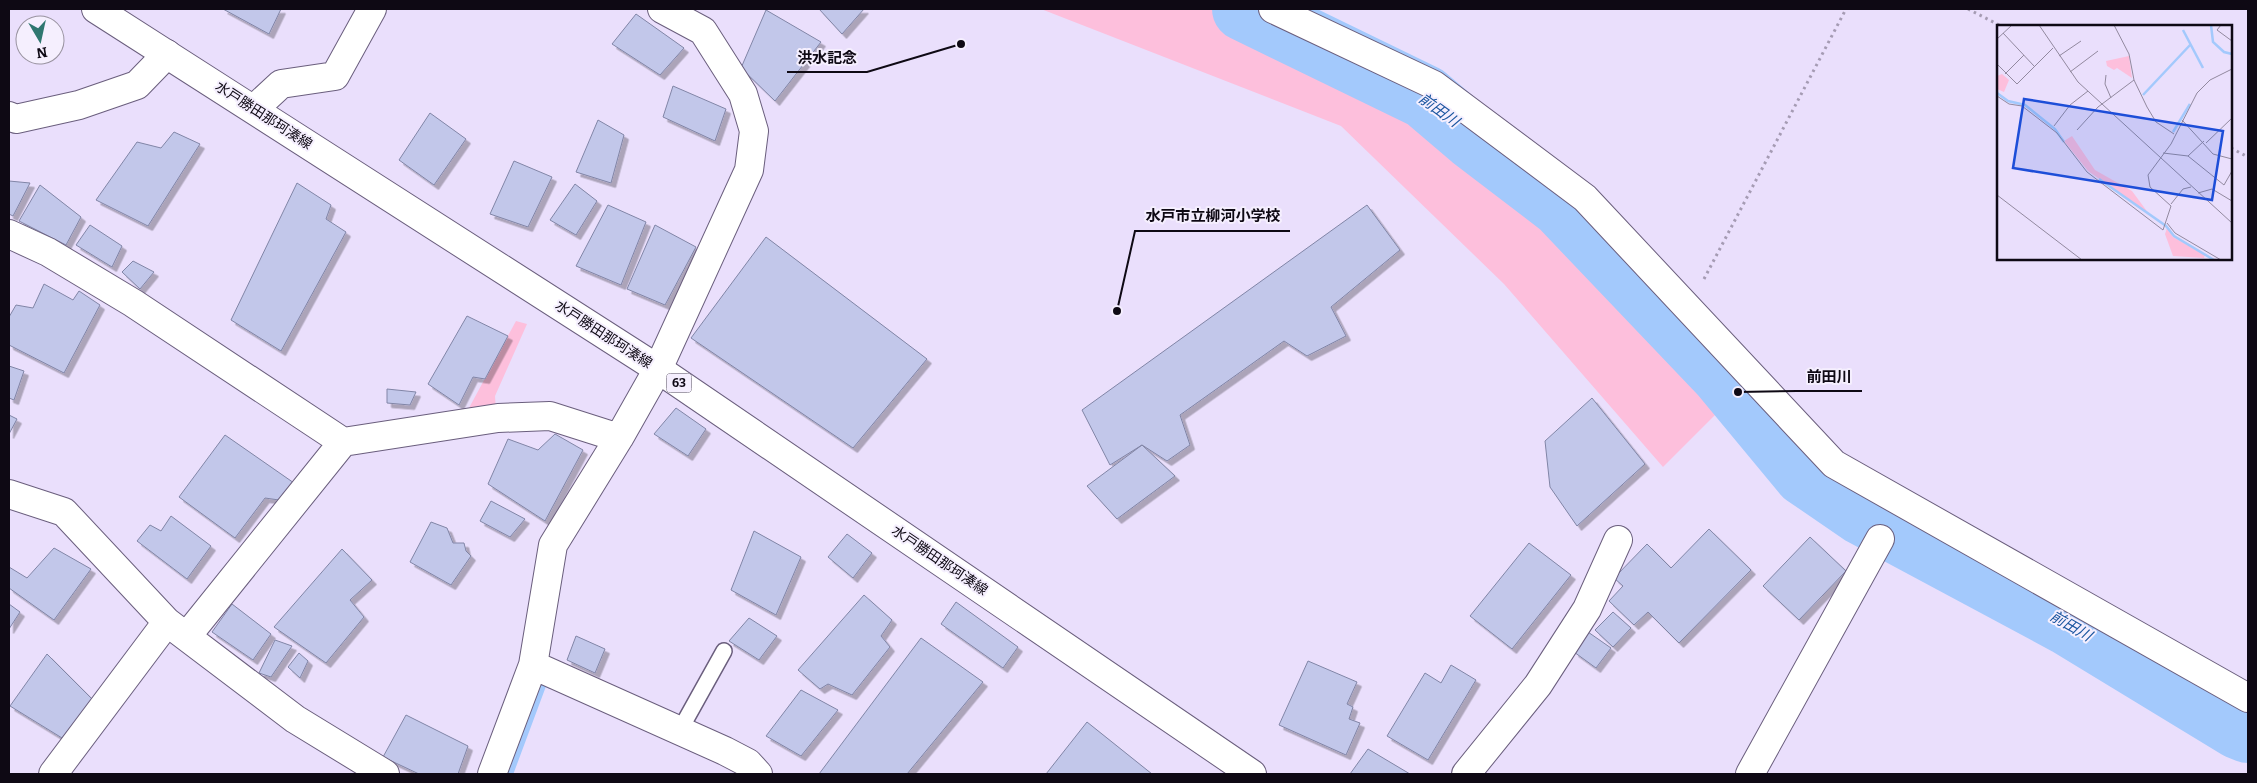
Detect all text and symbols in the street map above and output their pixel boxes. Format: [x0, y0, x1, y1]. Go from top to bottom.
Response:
north arrow [15, 15, 65, 65]
inset map [1997, 25, 2232, 260]
callout: 洪水記念 [787, 42, 867, 72]
text: N [35, 43, 49, 62]
text: 洪水記念 [797, 49, 857, 67]
street label: 水戸勝田那珂湊線 [212, 78, 315, 153]
water label: 前田川 [1416, 89, 1464, 132]
callout: 水戸市立柳河小学校 [1135, 201, 1290, 231]
text: 水戸市立柳河小学校 [1145, 207, 1281, 225]
street label: 水戸勝田那珂湊線 [552, 297, 655, 372]
callout: 前田川 [1797, 361, 1862, 391]
text: 前田川 [1806, 368, 1852, 386]
road number: 63 [666, 373, 692, 392]
street label: 水戸勝田那珂湊線 [889, 522, 991, 599]
water label: 前田川 [2047, 607, 2097, 646]

